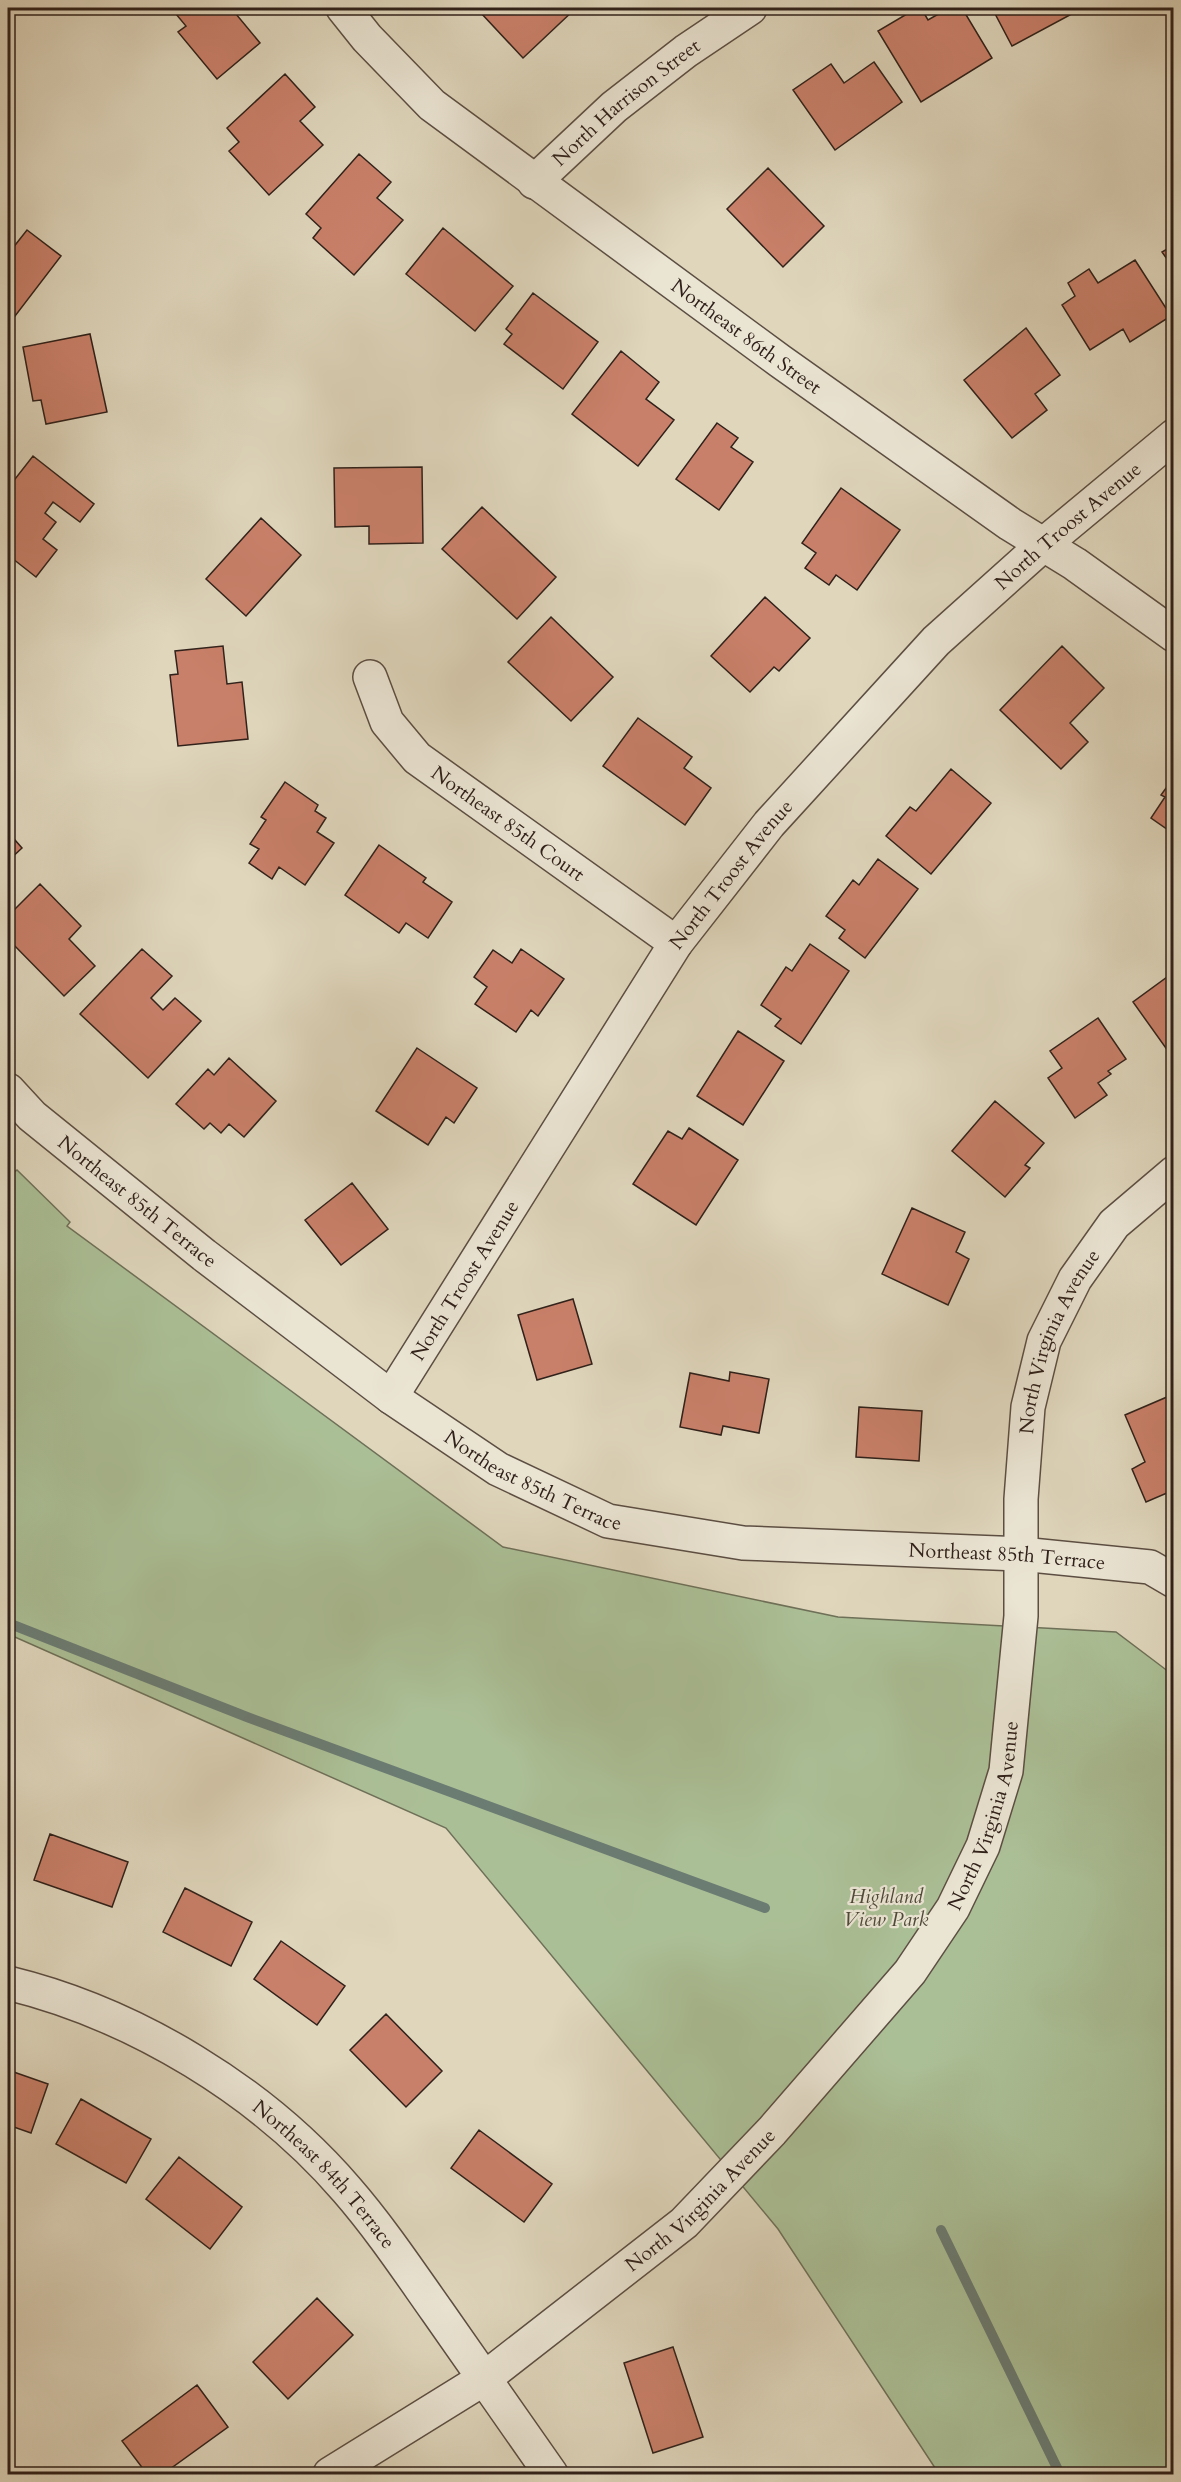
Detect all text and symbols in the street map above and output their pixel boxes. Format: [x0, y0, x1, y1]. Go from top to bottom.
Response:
street label: North Harrison Street [546, 32, 706, 172]
street label: Northeast 86th Street [666, 272, 828, 400]
street label: North Troost Avenue [989, 455, 1147, 596]
street label: Northeast 85th Court [426, 759, 591, 888]
street label: North Troost Avenue [663, 793, 799, 955]
street label: Northeast 85th Terrace [52, 1129, 223, 1274]
street label: North Troost Avenue [404, 1195, 525, 1366]
street label: North Virginia Avenue [1012, 1243, 1106, 1435]
street label: Northeast 85th Terrace [439, 1423, 624, 1537]
street label: Northeast 85th Terrace [908, 1536, 1106, 1576]
street label: North Virginia Avenue [941, 1720, 1024, 1914]
park label: Highland View Park [844, 1883, 929, 1933]
street label: Northeast 84th Terrace [247, 2093, 402, 2254]
street label: North Virginia Avenue [619, 2122, 781, 2278]

